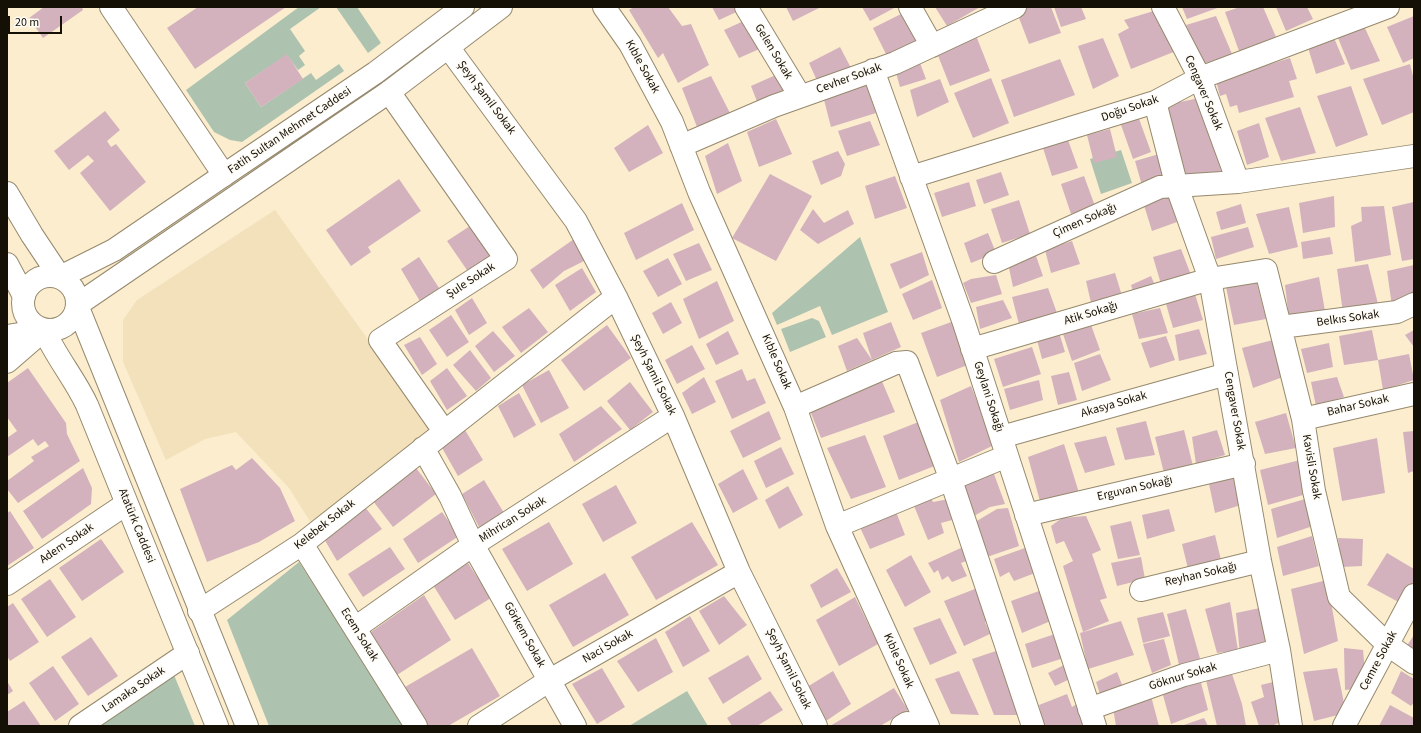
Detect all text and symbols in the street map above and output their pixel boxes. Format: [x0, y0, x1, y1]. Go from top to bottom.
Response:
scale bar [10, 8, 64, 34]
text: 20 m [15, 14, 39, 31]
street label: Gelen Sokak [751, 22, 795, 82]
street label: Kıble Sokak [621, 38, 663, 96]
street label: Cengaver Sokak [1181, 53, 1225, 133]
street label: Şeyh Şamil Sokak [454, 58, 518, 138]
street label: Cevher Sokak [814, 61, 884, 97]
street label: Fatih Sultan Mehmet Caddesi [226, 84, 354, 178]
street label: Doğu Sokak [1099, 92, 1161, 126]
street label: Çimen Sokağı [1051, 200, 1119, 242]
street label: Şule Sokak [444, 260, 498, 302]
street label: Atik Sokağı [1062, 299, 1120, 329]
street label: Belkıs Sokak [1316, 307, 1380, 331]
street label: Şeyh Şamil Sokak [627, 332, 679, 418]
street label: Kıble Sokak [758, 332, 794, 392]
street label: Geylani Sokağı [970, 360, 1006, 434]
street label: Cengaver Sokak [1220, 370, 1248, 452]
street label: Akasya Sokak [1079, 389, 1149, 421]
street label: Bahar Sokak [1326, 392, 1390, 420]
street label: Kavisli Sokak [1298, 433, 1324, 501]
street label: Erguvan Sokağı [1096, 473, 1174, 505]
street label: Atatürk Caddesi [114, 487, 158, 565]
street label: Mihrican Sokak [477, 494, 549, 546]
street label: Kelebek Sokak [292, 497, 358, 553]
street label: Adem Sokak [37, 521, 97, 567]
street label: Reyhan Sokağı [1163, 560, 1239, 590]
street label: Görkem Sokak [500, 600, 548, 670]
street label: Ecem Sokak [337, 606, 381, 664]
street label: Şeyh Şamil Sokak [762, 626, 814, 712]
street label: Naci Sokak [580, 627, 636, 667]
street label: Cemre Sokak [1357, 629, 1401, 693]
street label: Kıble Sokak [879, 631, 917, 691]
street label: Göknur Sokak [1147, 660, 1219, 694]
street label: Lamaka Sokak [100, 664, 168, 716]

